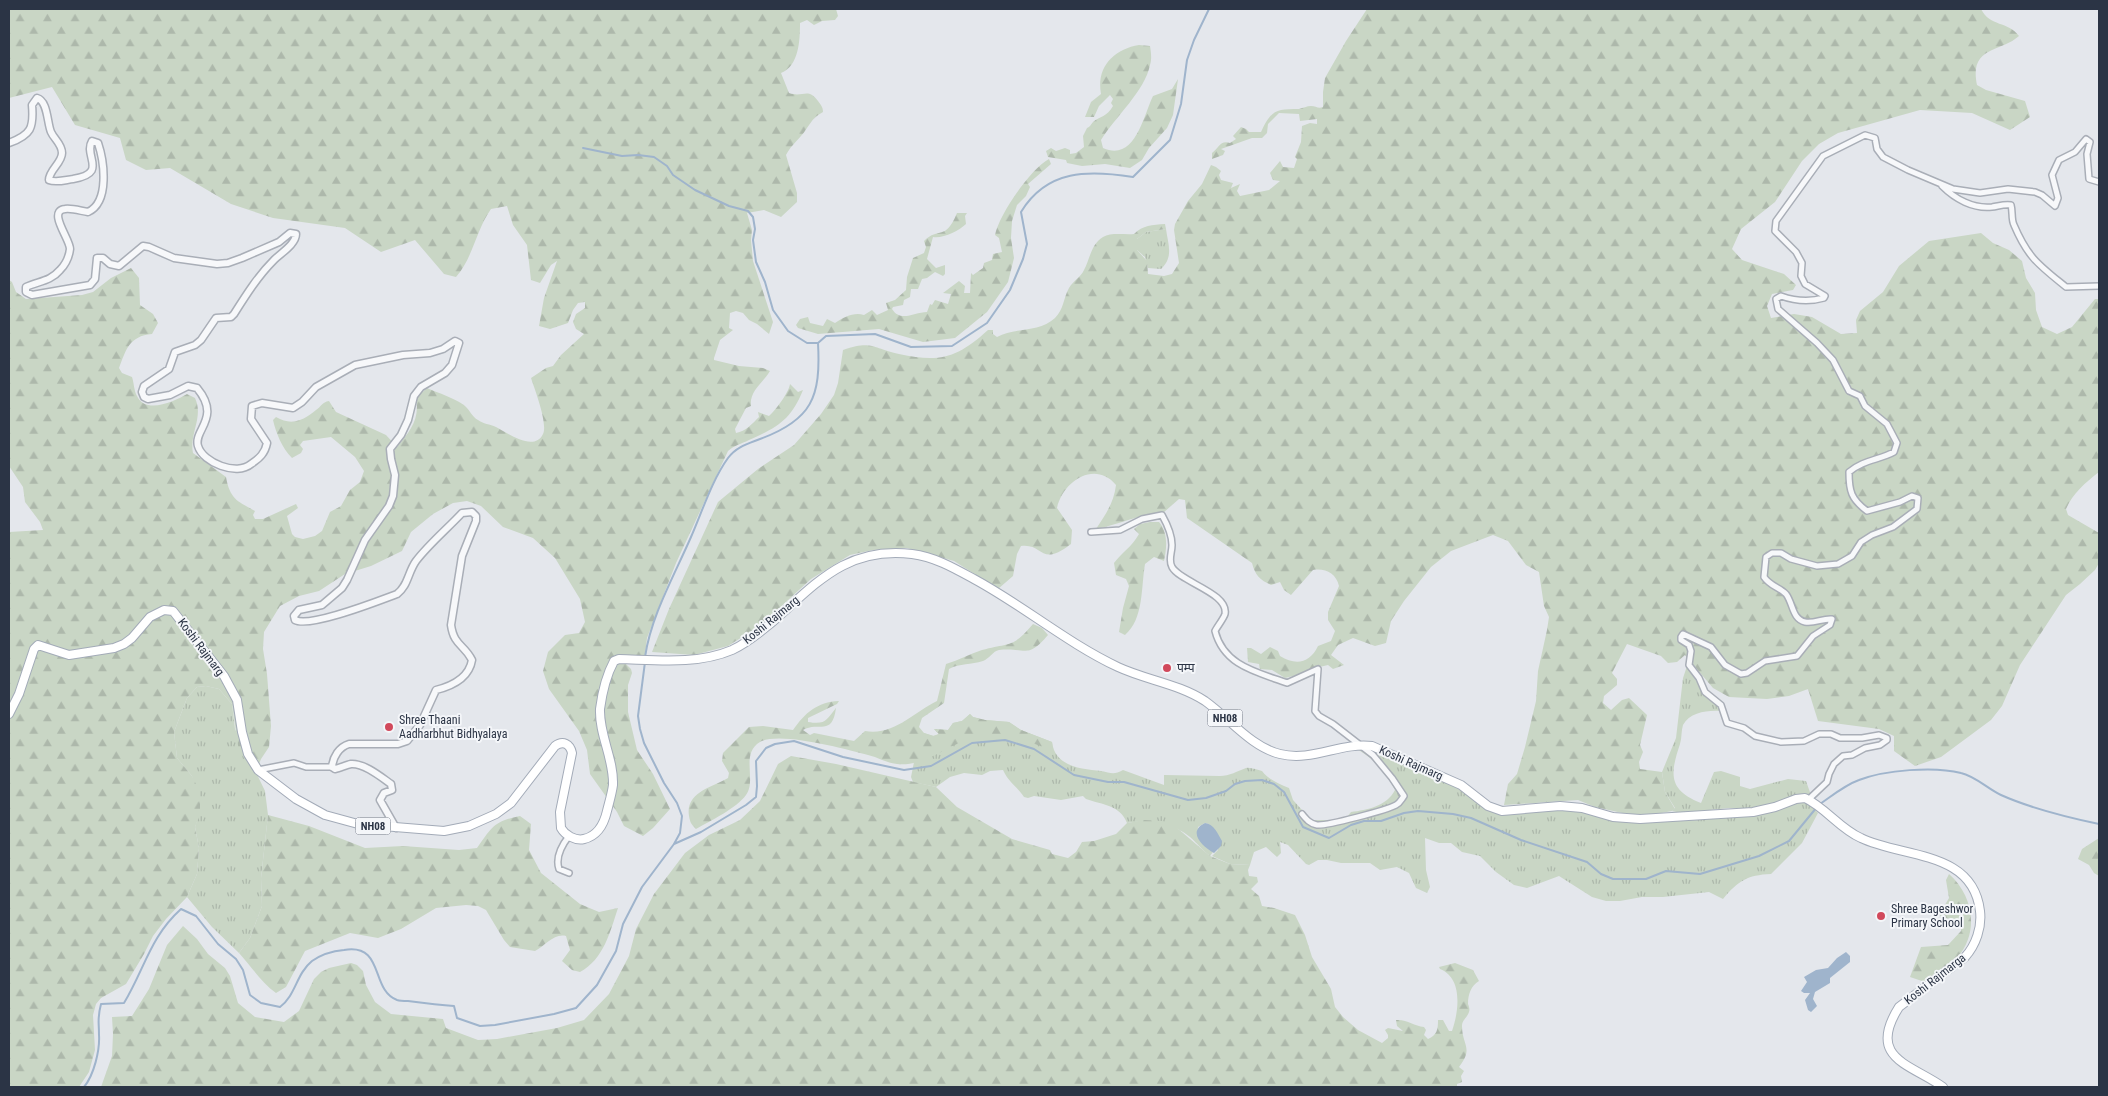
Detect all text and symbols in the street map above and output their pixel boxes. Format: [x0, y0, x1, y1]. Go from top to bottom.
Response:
street label: Koshi Rajmarg [740, 593, 802, 647]
street label: Koshi Rajmarg [175, 616, 227, 679]
place label: पम्प [1177, 661, 1195, 675]
marker: पम्प [1161, 662, 1173, 674]
road number: NH08 [1208, 710, 1242, 726]
place label: Shree Thaani Aadharbhut Bidhyalaya [399, 713, 508, 741]
marker: Shree Thaani Aadharbhut Bidhyalaya [383, 721, 395, 733]
street label: Koshi Rajmarg [1377, 743, 1445, 783]
road number: NH08 [356, 818, 390, 834]
place label: Shree Bageshwor Primary School [1891, 902, 1973, 930]
marker: Shree Bageshwor Primary School [1875, 910, 1887, 922]
street label: Koshi Rajmarga [1902, 951, 1969, 1007]

